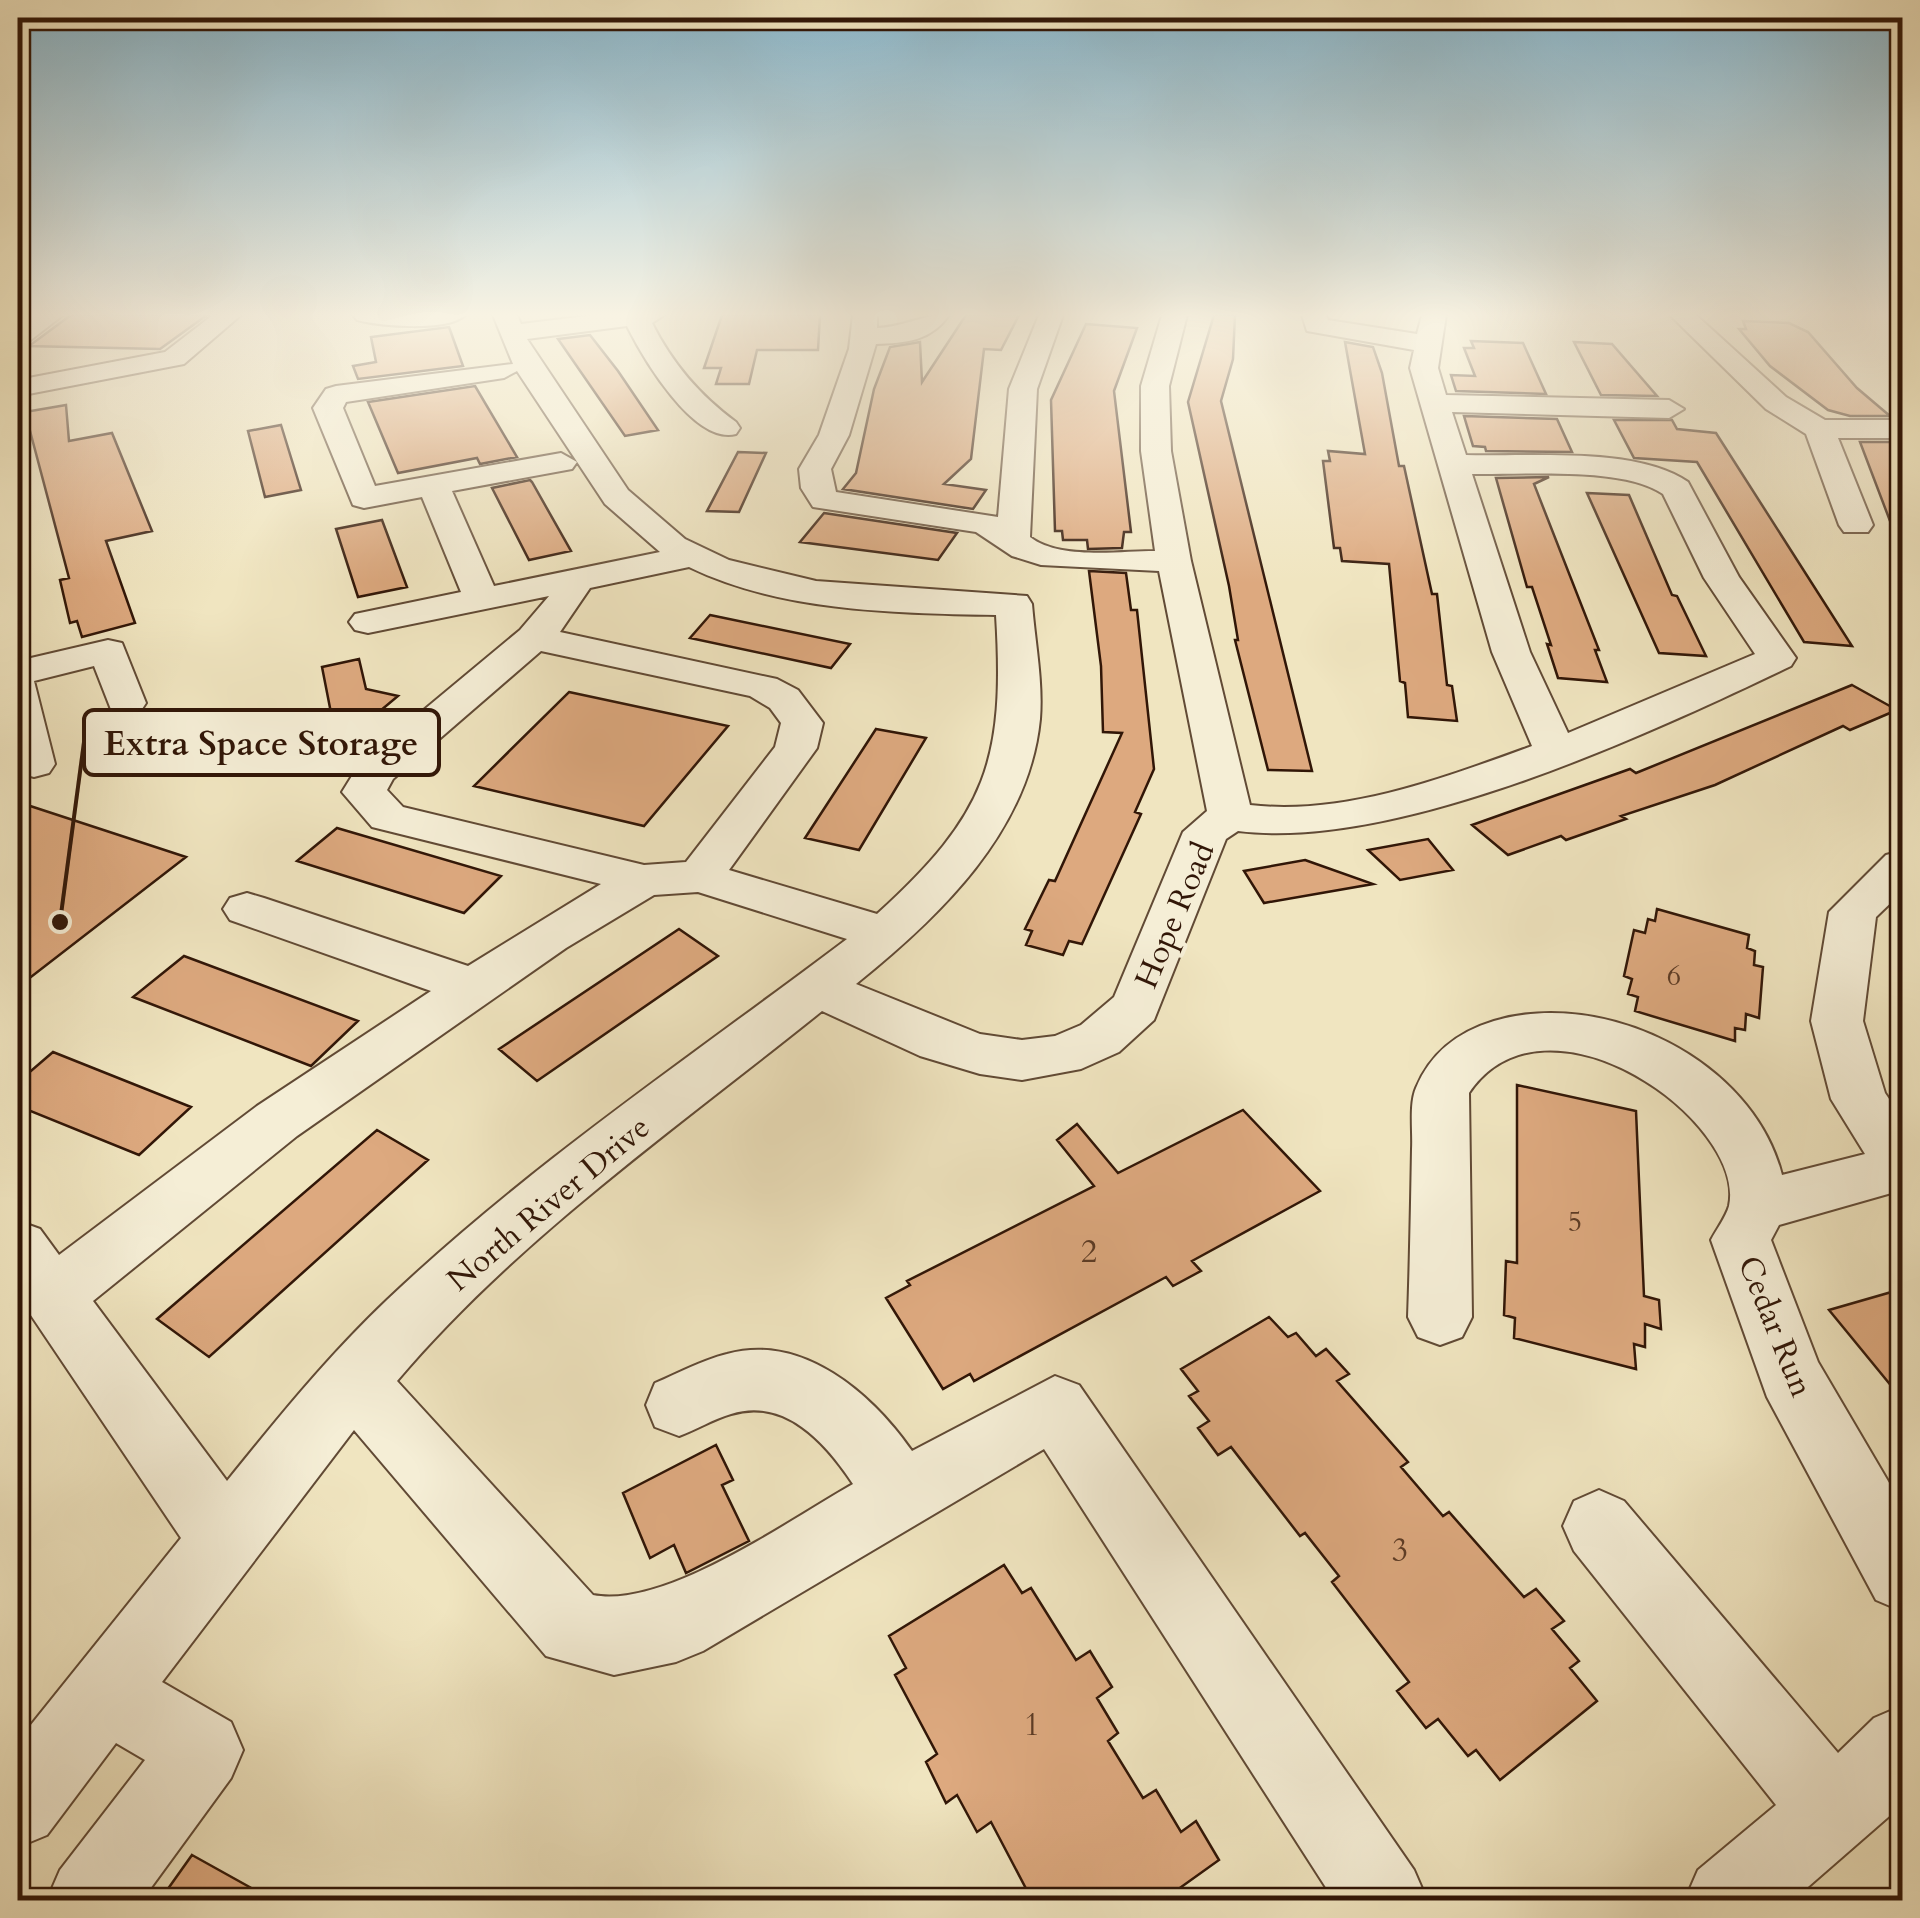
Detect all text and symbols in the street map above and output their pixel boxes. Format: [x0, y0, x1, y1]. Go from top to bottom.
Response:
callout: Extra Space Storage [84, 710, 439, 775]
text: Extra Space Storage [104, 720, 418, 768]
street label: Hope Road [1124, 836, 1225, 995]
house number: 6 [1667, 957, 1681, 995]
street label: North River Drive [438, 1106, 659, 1302]
house number: 5 [1568, 1203, 1582, 1241]
house number: 2 [1081, 1230, 1097, 1274]
street label: Cedar Run [1727, 1249, 1823, 1403]
house number: 3 [1392, 1529, 1408, 1573]
house number: 1 [1024, 1703, 1040, 1747]

